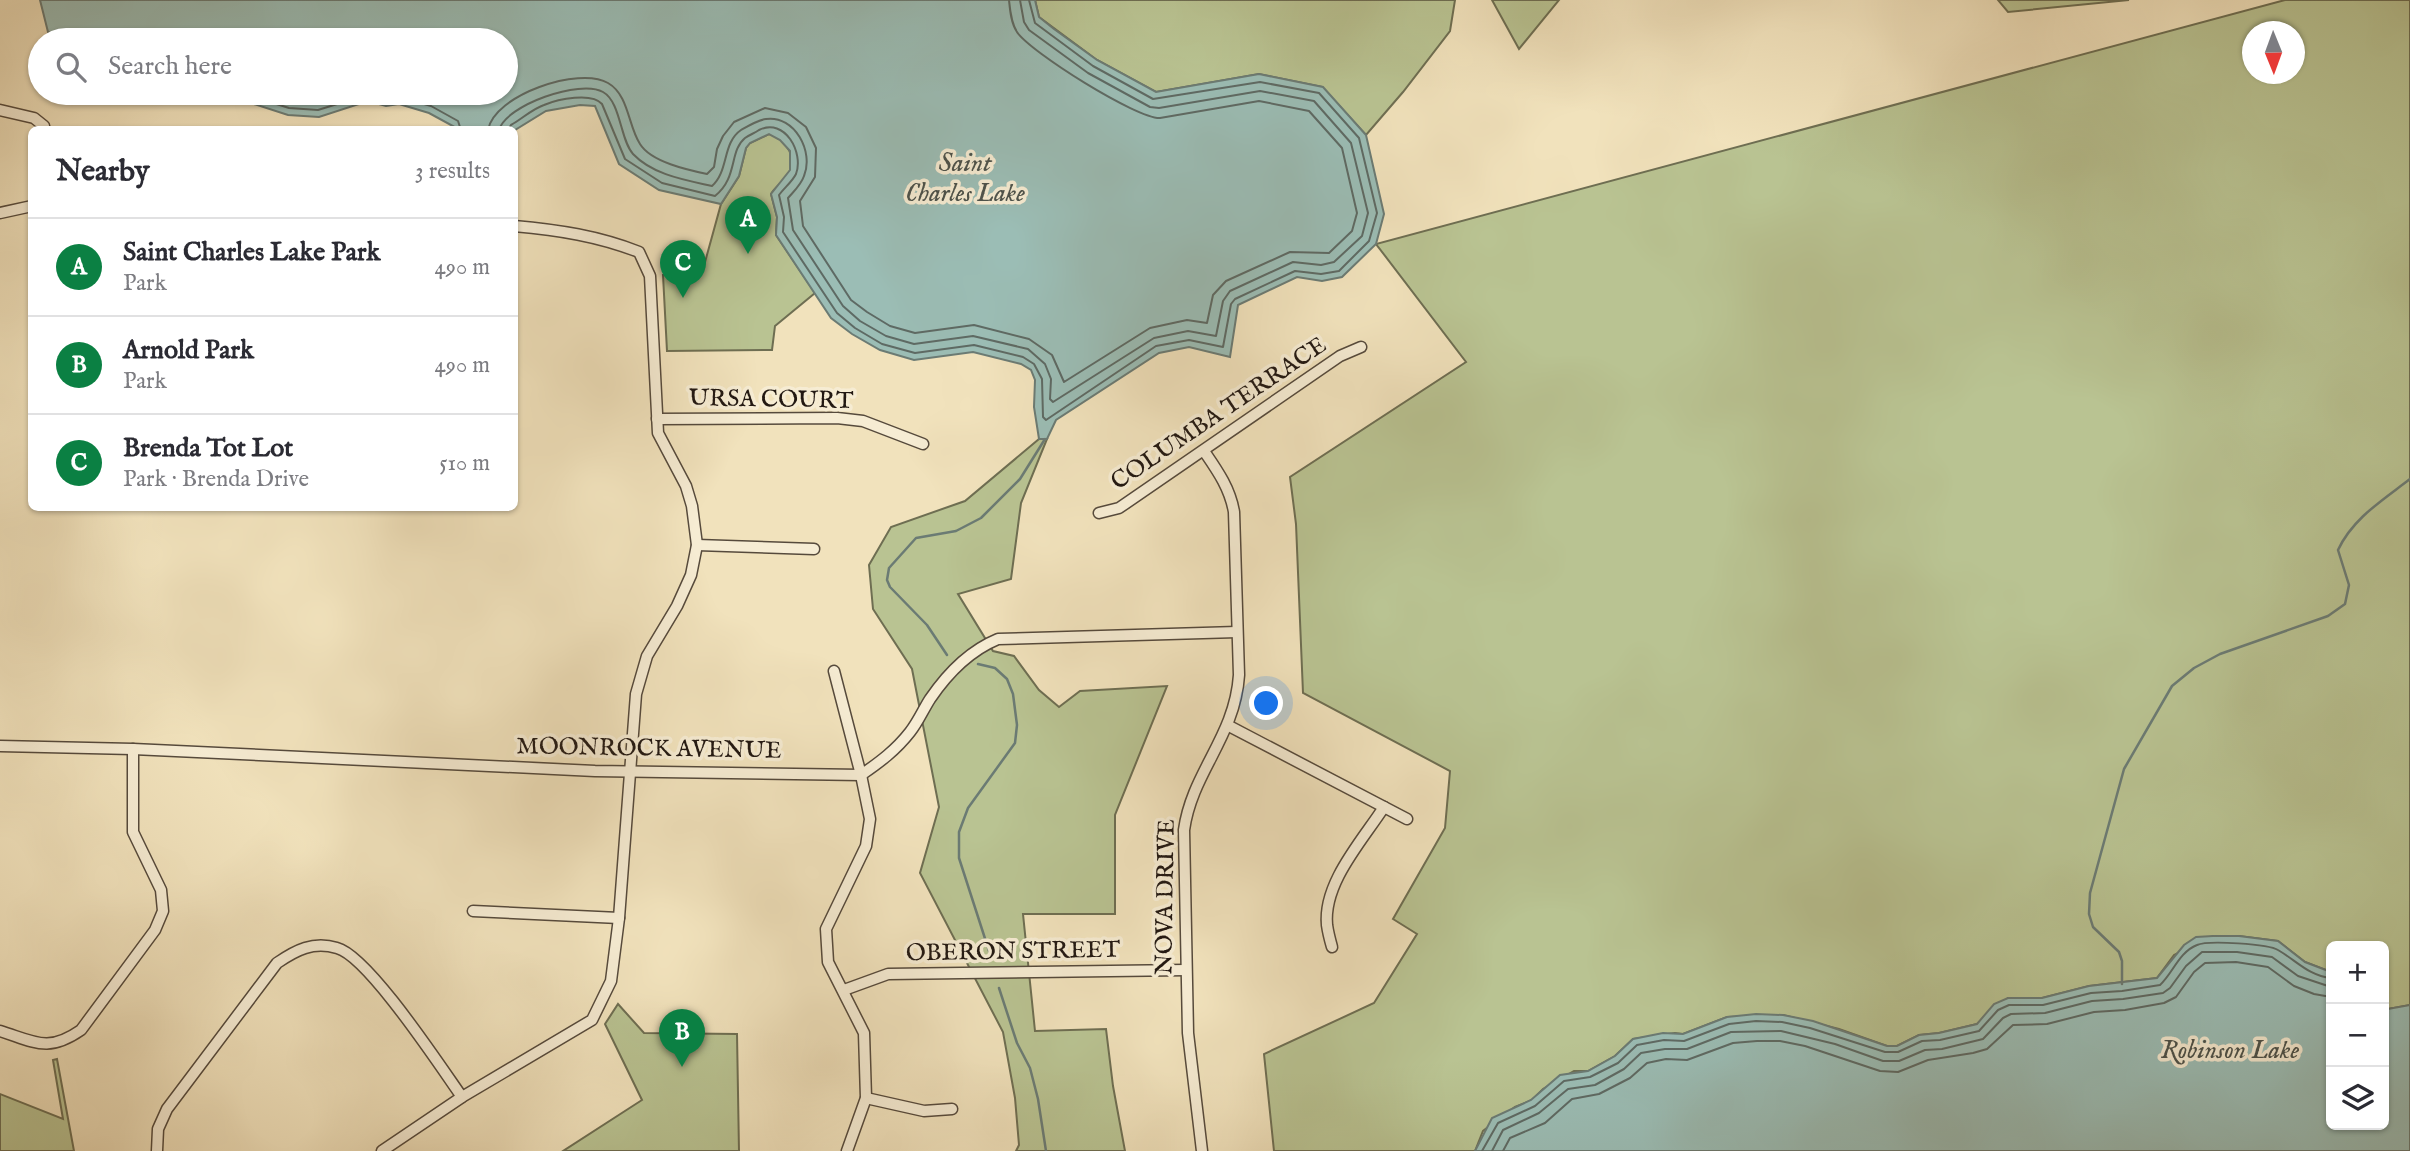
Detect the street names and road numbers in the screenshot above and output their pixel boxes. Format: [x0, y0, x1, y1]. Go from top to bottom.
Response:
street label: COLUMBA TERRACE [1105, 330, 1333, 498]
street label: URSA COURT [688, 383, 854, 417]
street label: MOONROCK AVENUE [516, 731, 782, 767]
street label: NOVA DRIVE [1149, 819, 1183, 975]
street label: OBERON STREET [906, 935, 1121, 969]

